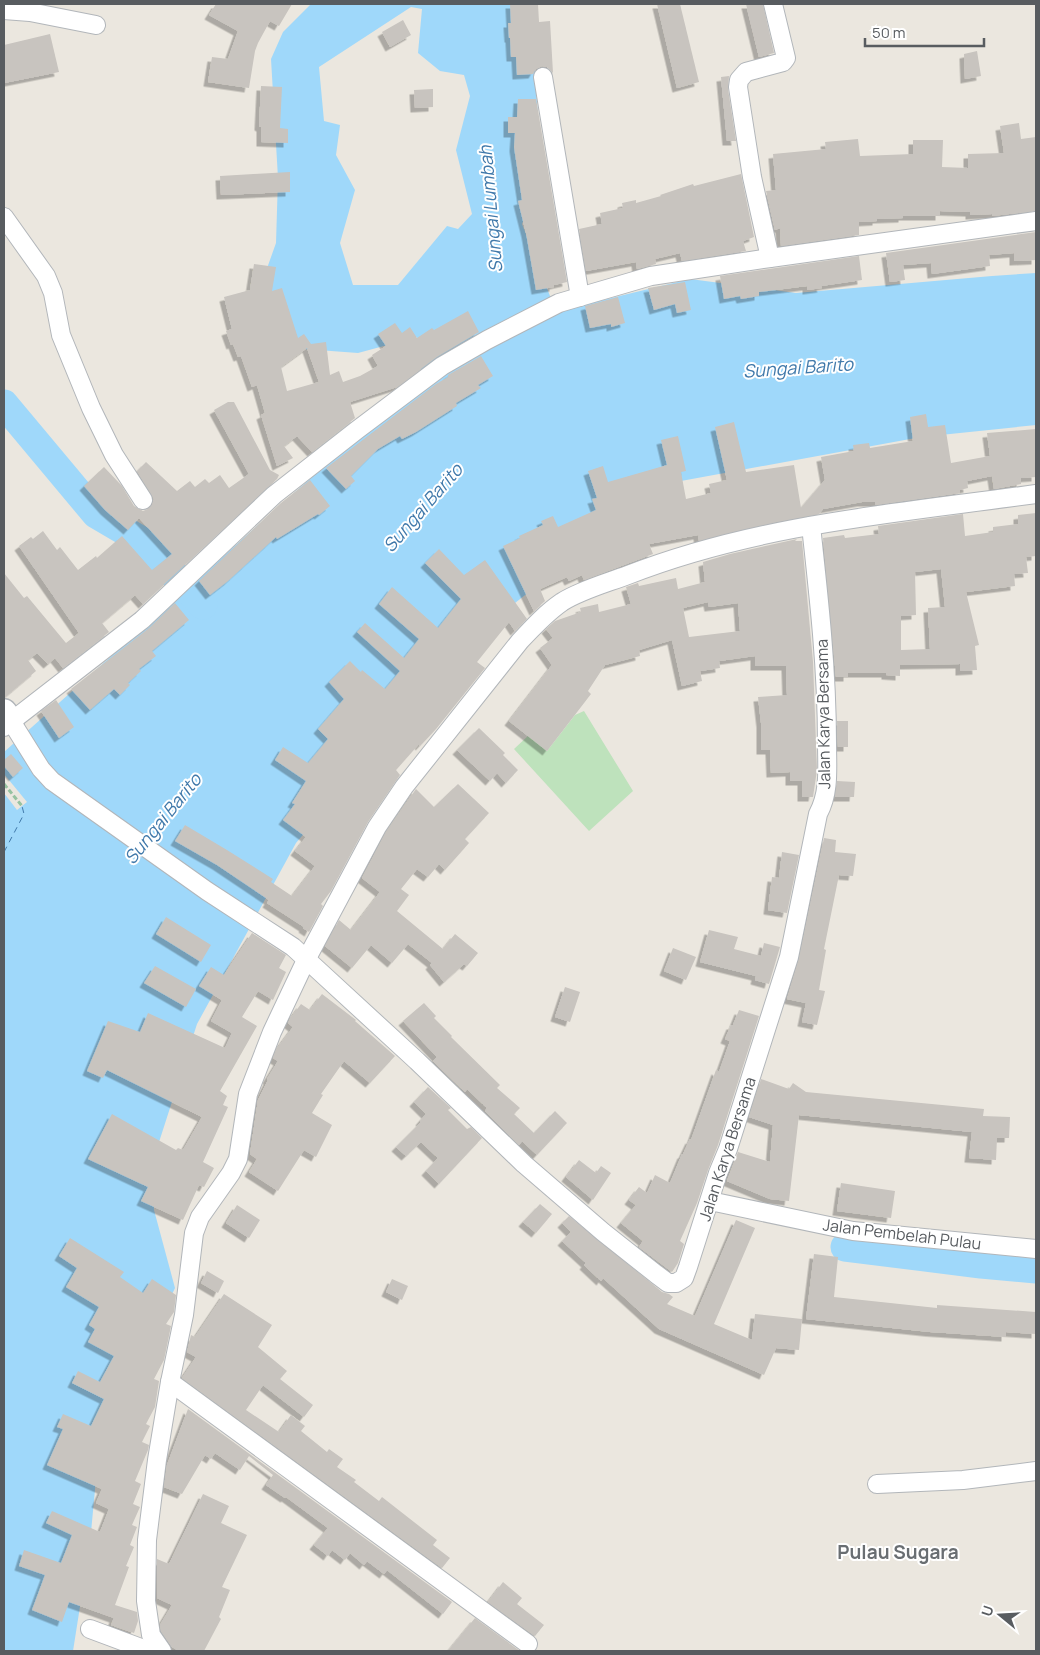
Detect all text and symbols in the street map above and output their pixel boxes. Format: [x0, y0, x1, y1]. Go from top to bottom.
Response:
scale bar [865, 15, 984, 47]
text: 50 m [872, 22, 906, 43]
water label: Sungai Lumbah [472, 143, 508, 274]
water label: Sungai Barito [742, 351, 855, 383]
water label: Sungai Barito [377, 457, 468, 557]
street label: Jalan Karya Bersama [811, 639, 835, 789]
water label: Sungai Barito [118, 767, 207, 869]
street label: Jalan Karya Bersama [693, 1074, 761, 1224]
street label: Jalan Pembelah Pulau [822, 1213, 982, 1255]
district label: Pulau Sugara [837, 1539, 959, 1565]
north arrow [975, 1590, 1025, 1640]
text: U [977, 1603, 998, 1619]

